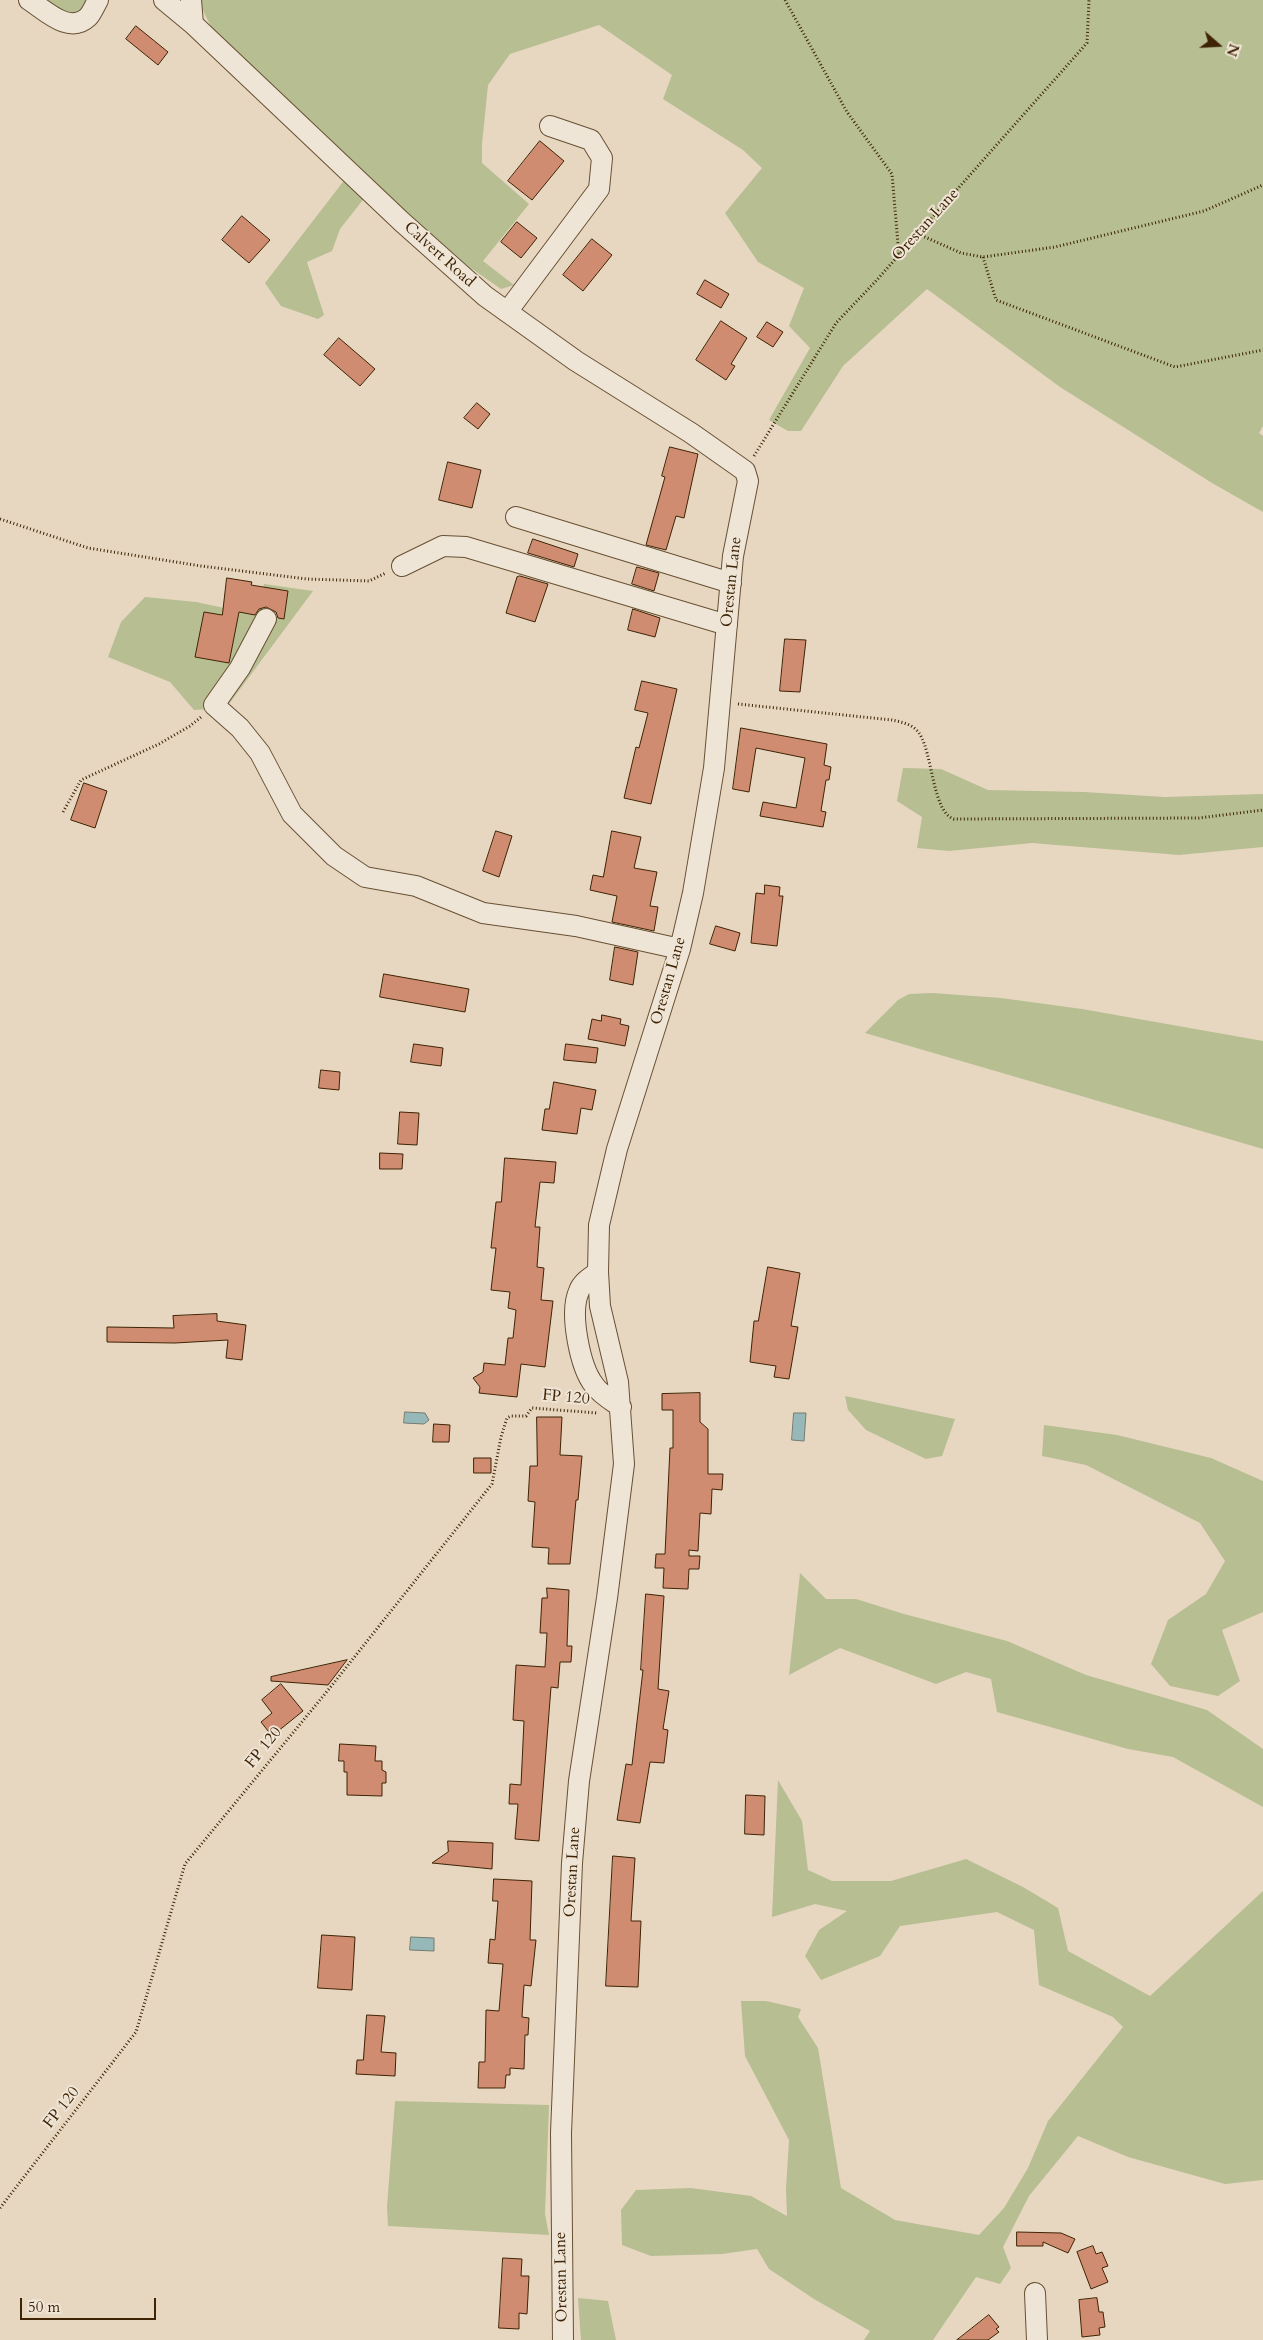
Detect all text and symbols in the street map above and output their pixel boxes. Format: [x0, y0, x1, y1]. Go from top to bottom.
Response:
north arrow [1193, 20, 1243, 70]
text: N [1222, 41, 1244, 59]
street label: Orestan Lane [889, 185, 963, 265]
street label: Calvert Road [400, 218, 478, 292]
street label: Orestan Lane [718, 536, 746, 628]
street label: Orestan Lane [647, 935, 691, 1027]
street label: FP 120 [542, 1386, 590, 1410]
street label: FP 120 [242, 1724, 286, 1772]
street label: Orestan Lane [561, 1826, 585, 1918]
street label: FP 120 [40, 2083, 84, 2133]
street label: Orestan Lane [552, 2232, 572, 2322]
scale bar [22, 2288, 159, 2320]
text: 50 m [28, 2297, 60, 2317]

